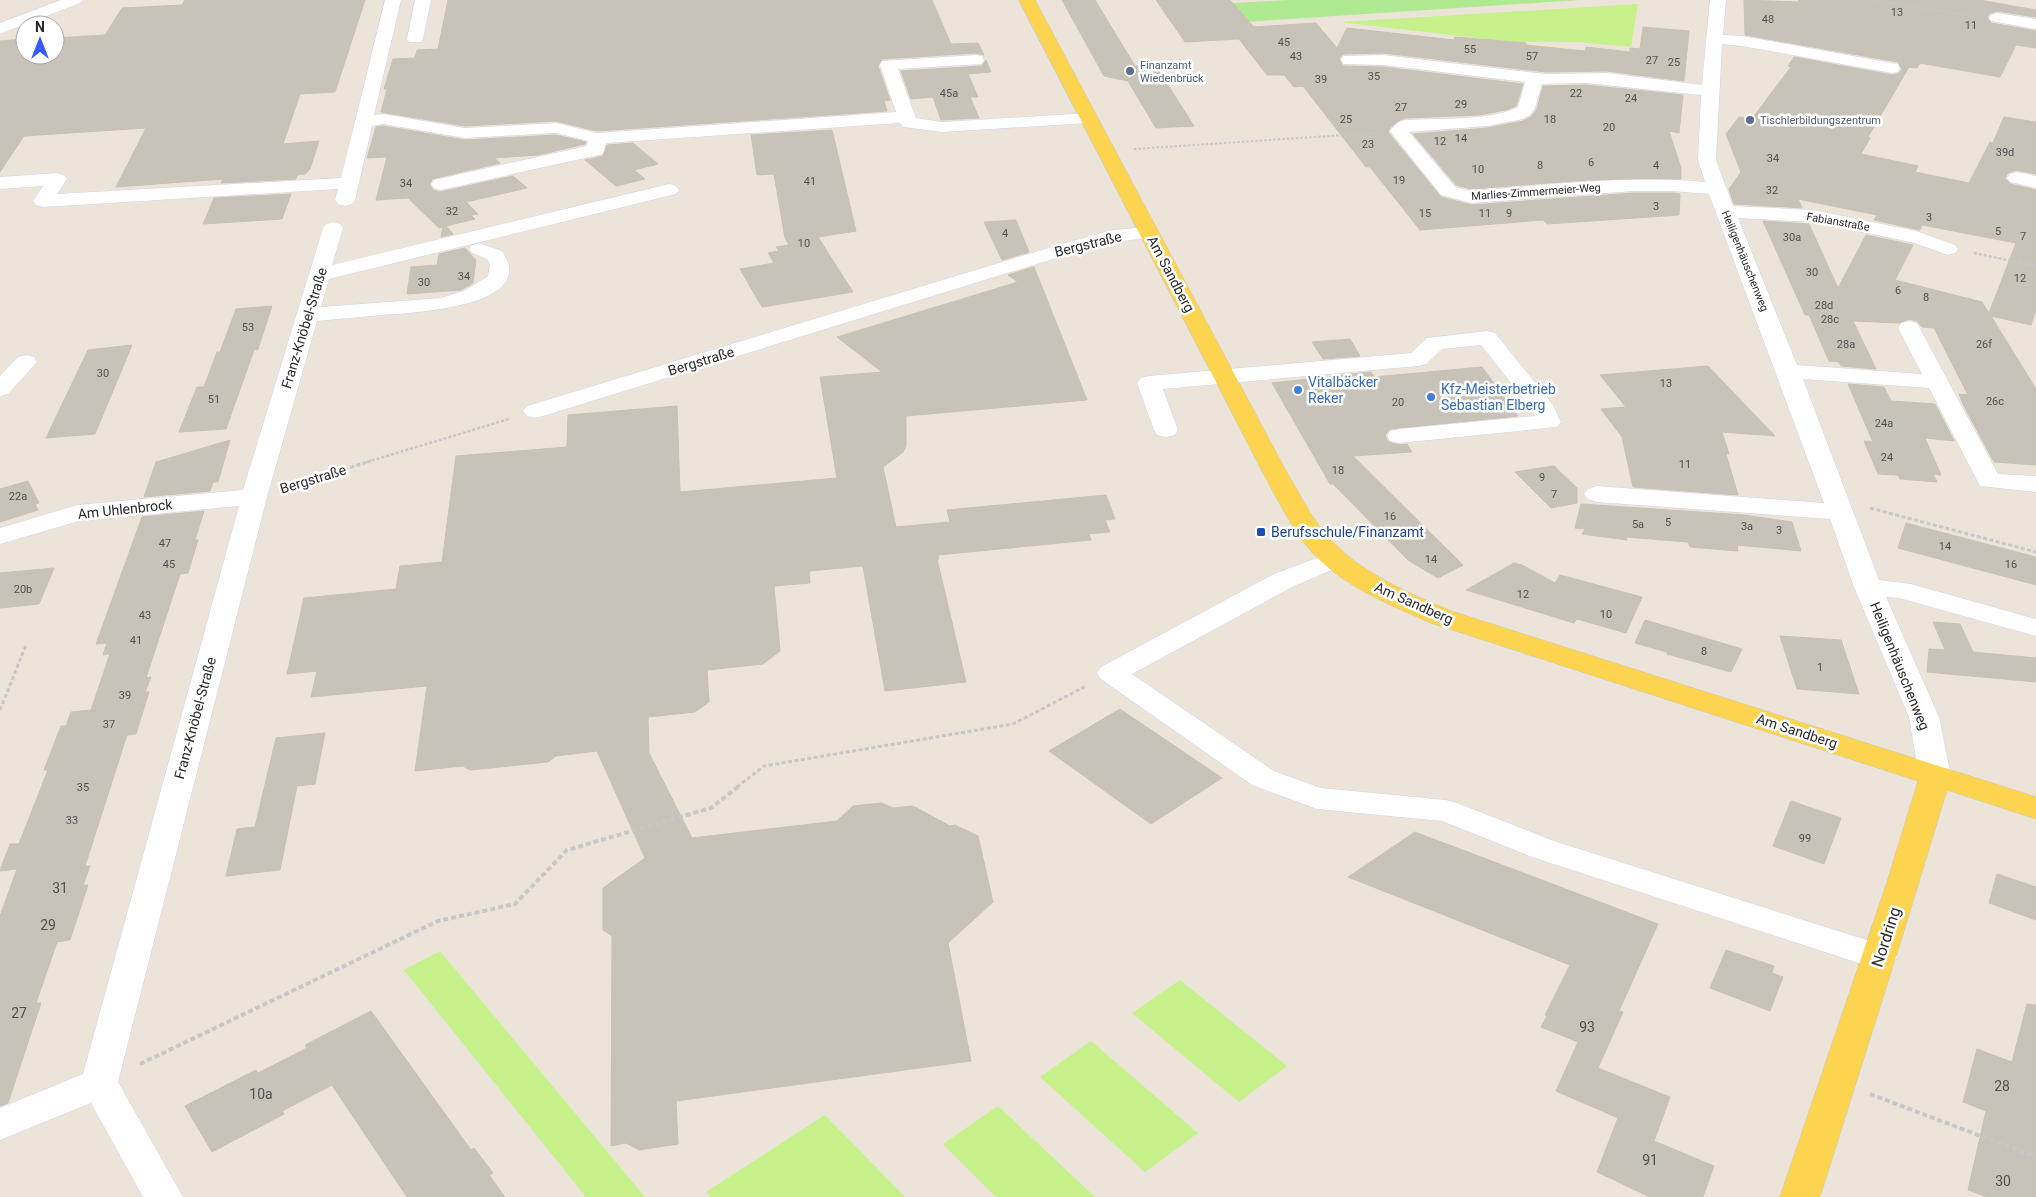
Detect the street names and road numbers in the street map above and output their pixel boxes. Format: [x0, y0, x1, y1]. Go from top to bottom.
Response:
street label: Marlies-Zimmermeier-Weg [1471, 181, 1601, 203]
street label: Heiligenhäuschenweg [1719, 209, 1771, 313]
street label: Fabianstraße [1805, 210, 1871, 234]
street label: Bergstraße [1053, 228, 1123, 260]
street label: Am Sandberg [1144, 233, 1198, 315]
street label: Franz-Knöbel-Straße [278, 265, 330, 391]
street label: Bergstraße [666, 343, 736, 379]
street label: Bergstraße [278, 461, 348, 497]
street label: Am Uhlenbrock [77, 496, 174, 522]
street label: Am Sandberg [1372, 579, 1456, 627]
street label: Heiligenhäuschenweg [1867, 600, 1933, 732]
street label: Franz-Knöbel-Straße [171, 655, 219, 781]
street label: Am Sandberg [1754, 710, 1840, 752]
street label: Nordring [1867, 905, 1905, 969]

